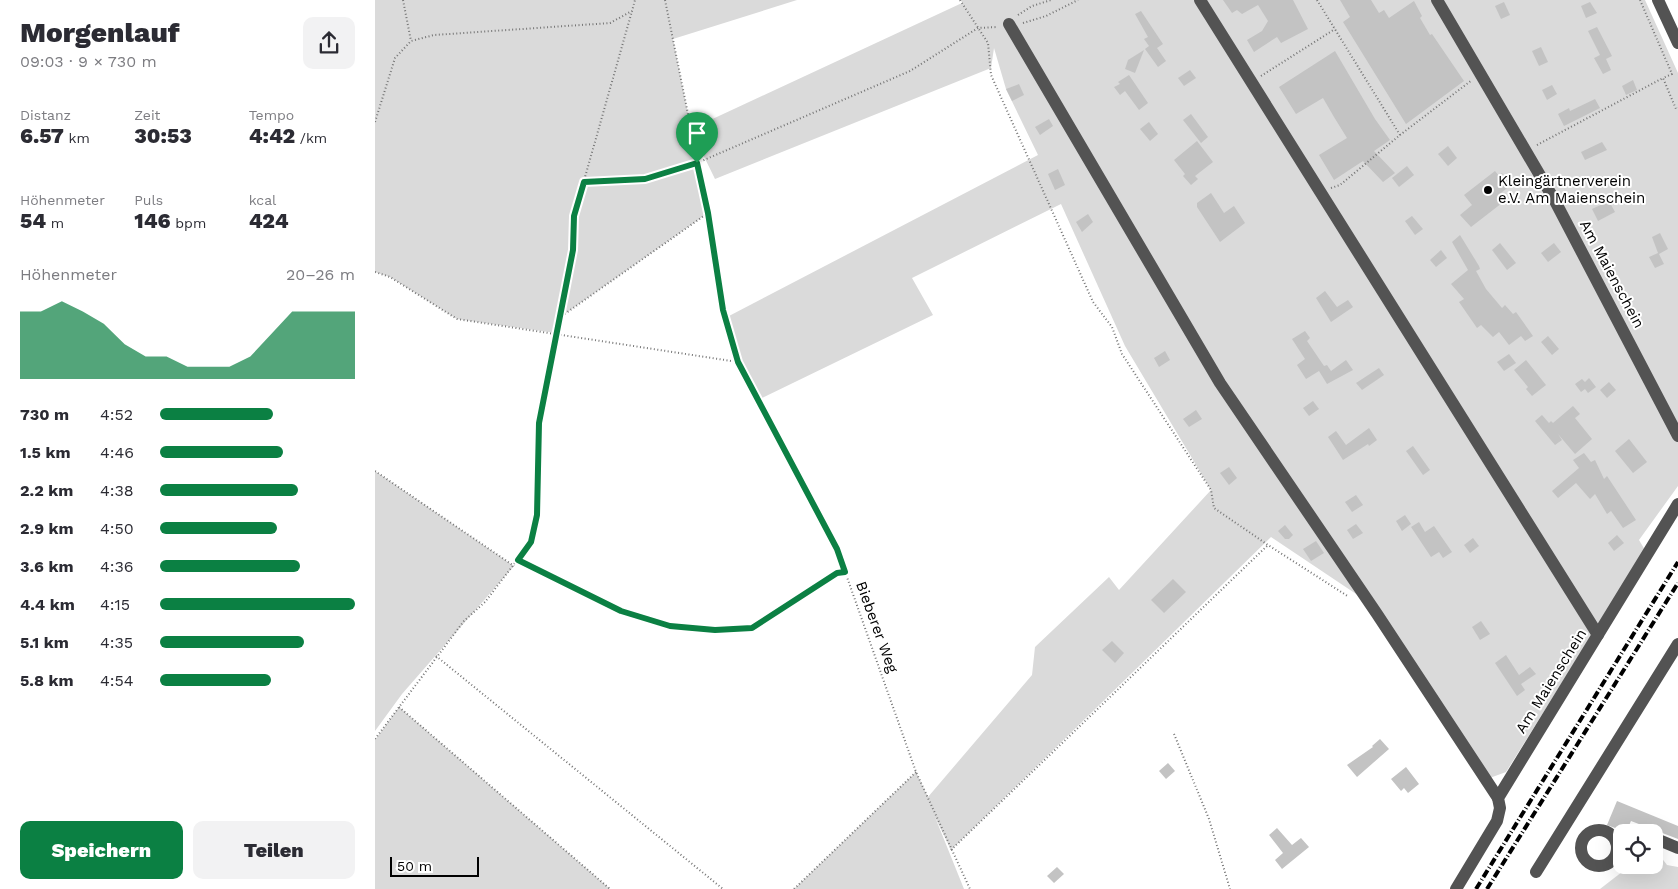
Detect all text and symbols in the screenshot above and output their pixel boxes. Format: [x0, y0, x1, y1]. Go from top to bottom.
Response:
text: Morgenlauf [20, 16, 180, 49]
button: share [303, 17, 355, 69]
text: 09:03 · 9 × 730 m [20, 52, 157, 71]
text: Distanz [20, 107, 71, 123]
text: Zeit [134, 107, 160, 123]
text: Tempo [249, 107, 294, 123]
pin [676, 112, 718, 163]
icon: arrive [683, 119, 711, 147]
text: 6.57 [20, 123, 64, 148]
text: 30:53 [134, 123, 192, 148]
text: 4:42 [249, 123, 295, 148]
text: km [64, 130, 90, 146]
text: /km [295, 130, 327, 146]
place label: Kleingärtnerverein e.V. Am Maienschein [1498, 172, 1645, 207]
marker: Kleingärtnerverein e.V. Am Maienschein [1482, 184, 1494, 196]
text: Höhenmeter [20, 192, 105, 208]
text: Puls [134, 192, 163, 208]
text: kcal [249, 192, 276, 208]
text: 54 [20, 208, 46, 233]
text: 146 [134, 208, 171, 233]
text: 424 [249, 208, 289, 233]
text: m [46, 215, 64, 231]
text: bpm [171, 215, 206, 231]
street label: Am Maienschein [1576, 217, 1648, 331]
text: Höhenmeter [20, 265, 117, 284]
text: 20–26 m [286, 265, 355, 284]
text: 730 m [20, 405, 69, 424]
text: 4:52 [100, 405, 133, 424]
text: 1.5 km [20, 443, 70, 462]
text: 4:46 [100, 443, 134, 462]
text: 2.2 km [20, 481, 73, 500]
text: 4:38 [100, 481, 134, 500]
text: 2.9 km [20, 519, 74, 538]
text: 4:50 [100, 519, 134, 538]
text: 3.6 km [20, 557, 73, 576]
text: 4:36 [100, 557, 134, 576]
street label: Bieberer Weg [852, 579, 902, 675]
text: 4.4 km [20, 595, 75, 614]
text: 4:15 [100, 595, 130, 614]
street label: Am Maienschein [1512, 625, 1590, 737]
text: 5.1 km [20, 633, 69, 652]
text: 4:35 [100, 633, 133, 652]
text: 5.8 km [20, 671, 74, 690]
text: 4:54 [100, 671, 134, 690]
button: Speichern [20, 821, 183, 879]
button: Teilen [193, 821, 355, 879]
map controls [1613, 824, 1663, 874]
button: locate [1613, 824, 1663, 874]
scale bar [390, 854, 479, 877]
text: 50 m [397, 858, 432, 874]

